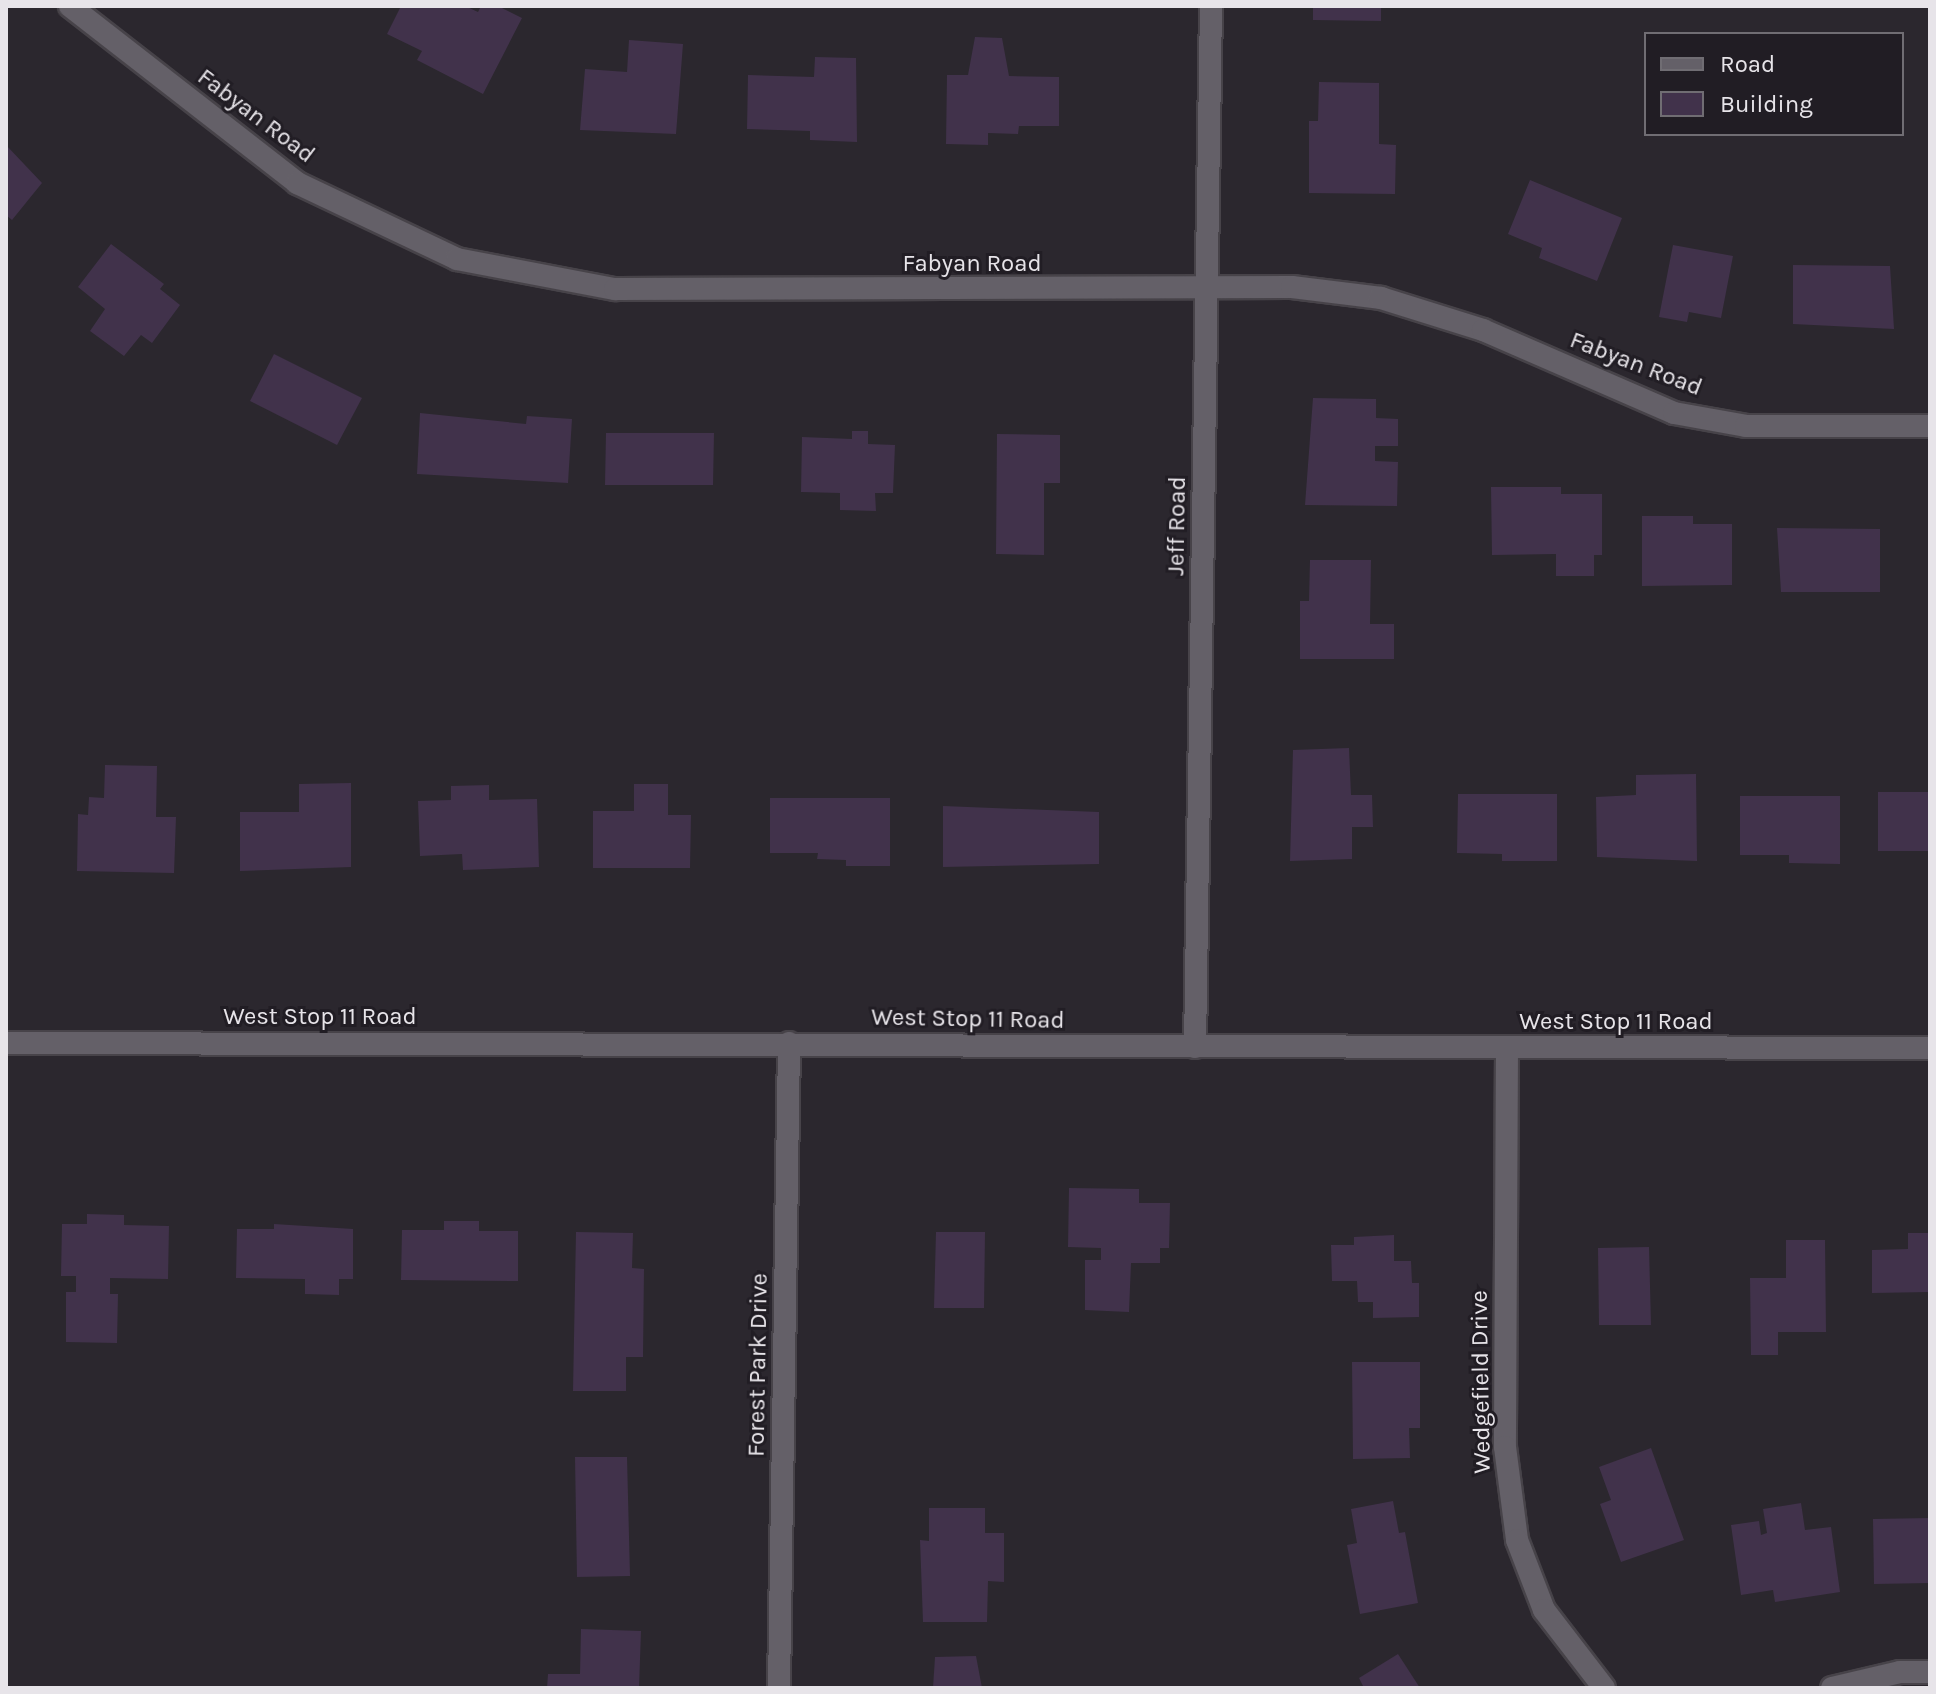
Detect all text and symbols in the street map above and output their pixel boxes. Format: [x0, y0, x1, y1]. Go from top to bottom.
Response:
legend [1644, 32, 1904, 136]
text: Road [1720, 50, 1775, 78]
street label: Fabyan Road [192, 63, 320, 169]
text: Building [1720, 90, 1813, 118]
street label: Fabyan Road [902, 250, 1042, 278]
street label: Fabyan Road [1566, 326, 1706, 402]
street label: Jeff Road [1162, 476, 1192, 576]
street label: West Stop 11 Road [223, 1003, 417, 1031]
street label: West Stop 11 Road [871, 1003, 1065, 1035]
street label: West Stop 11 Road [1519, 1008, 1713, 1036]
street label: Forest Park Drive [742, 1273, 774, 1457]
street label: Wedgefield Drive [1465, 1290, 1497, 1474]

